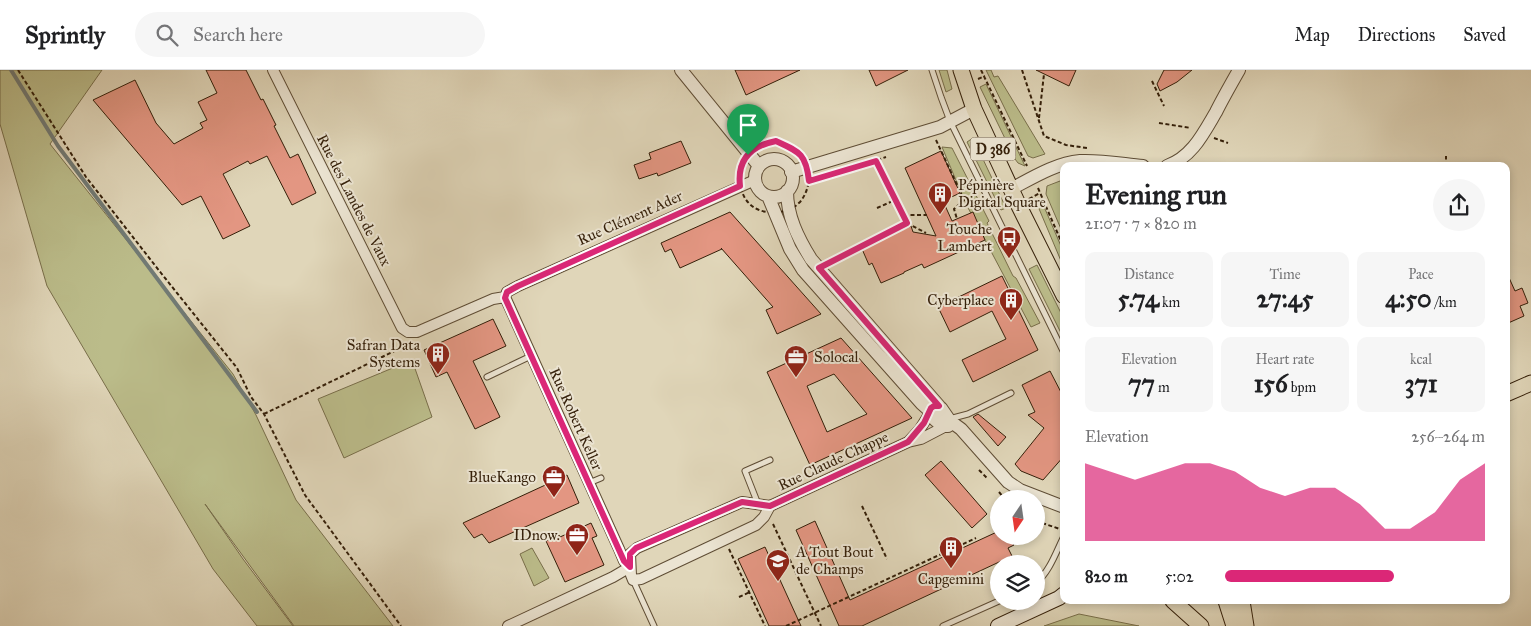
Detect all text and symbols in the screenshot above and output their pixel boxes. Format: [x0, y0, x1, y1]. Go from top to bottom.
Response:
search box [135, 12, 485, 57]
text: Sprintly [25, 20, 105, 50]
icon: search [153, 21, 181, 49]
text: Search here [193, 23, 283, 46]
text: Map [1294, 24, 1330, 46]
text: Directions [1358, 24, 1435, 46]
text: Saved [1463, 24, 1506, 46]
pin [727, 104, 769, 155]
icon: arrive [734, 111, 762, 139]
street label: Rue des Landes de Vaux [313, 131, 395, 269]
road number: D 386 [970, 138, 1016, 160]
place label: Pépinière Digital Square [958, 176, 1046, 212]
text: Evening run [1085, 177, 1227, 212]
button: share [1433, 179, 1485, 231]
building icon: Pépinière Digital Square [927, 181, 953, 215]
street label: Rue Clément Ader [575, 187, 686, 249]
text: 21:07 · 7 × 820 m [1085, 214, 1197, 233]
place label: Touche Lambert [938, 220, 993, 255]
bus stop icon: Touche Lambert [996, 225, 1022, 259]
text: Distance [1124, 266, 1174, 283]
text: Time [1270, 266, 1301, 283]
text: Pace [1408, 266, 1434, 283]
text: 5.74 [1118, 283, 1159, 314]
text: 27:45 [1257, 283, 1313, 314]
text: 4:50 [1385, 283, 1432, 314]
building icon: Cyberplace [998, 287, 1024, 321]
place label: Cyberplace [927, 291, 994, 309]
text: km [1159, 294, 1180, 311]
text: /km [1432, 294, 1457, 311]
place label: Safran Data Systems [347, 336, 421, 371]
building icon: Safran Data Systems [425, 341, 451, 375]
office icon: Solocal [783, 344, 809, 378]
place label: Solocal [814, 348, 860, 366]
text: Elevation [1121, 351, 1177, 368]
text: Heart rate [1256, 351, 1314, 368]
text: kcal [1410, 351, 1432, 368]
street label: Rue Robert Keller [545, 365, 607, 473]
text: 77 [1128, 368, 1155, 399]
text: 156 [1254, 368, 1288, 399]
text: 371 [1404, 368, 1438, 399]
text: m [1155, 379, 1170, 396]
text: bpm [1288, 379, 1316, 396]
text: Elevation [1085, 427, 1149, 446]
text: 256–264 m [1411, 427, 1485, 446]
street label: Rue Claude Chappe [775, 428, 891, 494]
office icon: BlueKango [541, 464, 567, 498]
place label: BlueKango [468, 468, 536, 486]
north arrow [990, 490, 1045, 545]
map controls [990, 490, 1045, 610]
office icon: IDnow. [564, 522, 590, 556]
place label: IDnow. [513, 526, 560, 544]
building icon: Capgemini [938, 535, 964, 569]
place label: A Tout Bout de Champs [795, 543, 874, 578]
school or university icon: A Tout Bout de Champs [765, 548, 791, 582]
button: layers [990, 555, 1045, 610]
text: 820 m [1085, 567, 1128, 586]
text: 5:02 [1165, 567, 1194, 586]
place label: Capgemini [918, 570, 984, 588]

